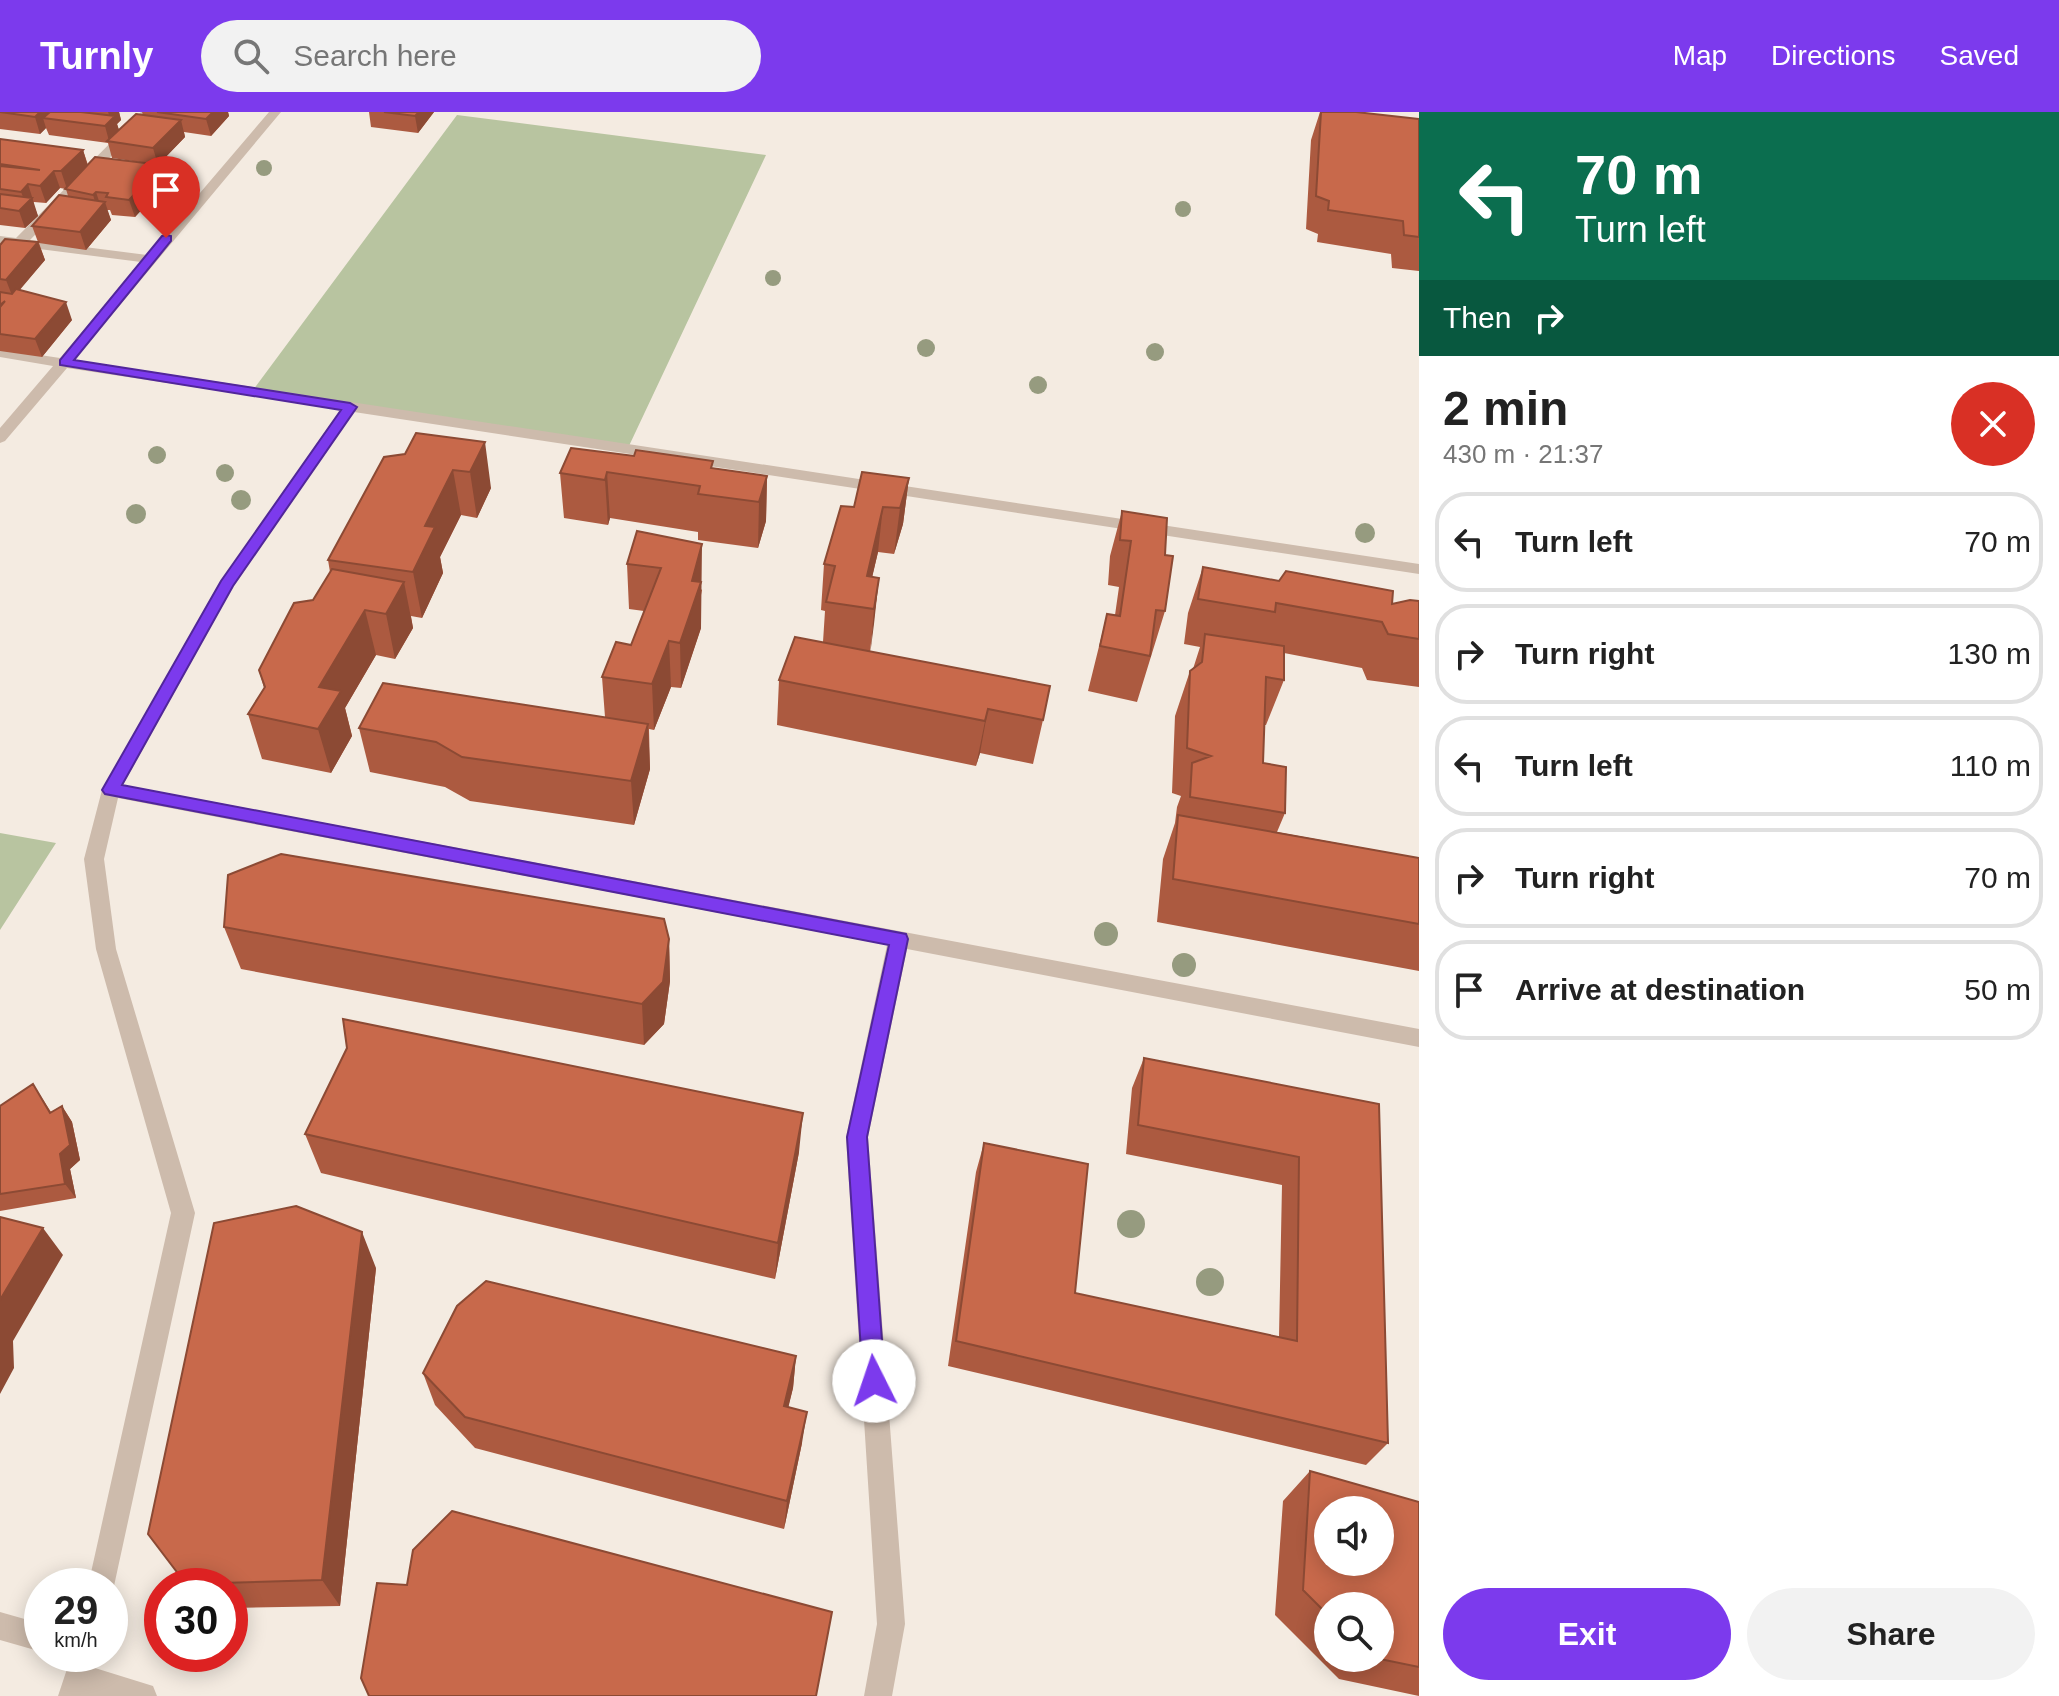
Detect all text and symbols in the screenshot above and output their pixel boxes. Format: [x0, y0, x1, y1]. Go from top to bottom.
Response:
search box [201, 20, 761, 92]
icon: search [229, 34, 273, 78]
text: Turnly [40, 35, 153, 77]
text: Search here [293, 39, 457, 72]
text: Map [1673, 40, 1727, 71]
text: Directions [1771, 40, 1896, 71]
text: Saved [1940, 40, 2019, 71]
text: 70 m [1575, 143, 1703, 206]
icon: left [1443, 144, 1547, 248]
pin [132, 156, 200, 238]
icon: arrive [144, 168, 188, 212]
text: Turn left [1575, 209, 1706, 250]
icon: right [1527, 296, 1571, 340]
text: Then [1443, 301, 1511, 334]
text: 2 min [1443, 382, 1568, 435]
button: close [1951, 382, 2035, 466]
text: 430 m · 21:37 [1443, 439, 1603, 469]
icon: left [1447, 520, 1491, 564]
text: Turn left [1515, 525, 1633, 558]
text: 70 m [1964, 525, 2031, 558]
icon: right [1447, 632, 1491, 676]
text: Turn right [1515, 637, 1654, 670]
text: 130 m [1948, 637, 2031, 670]
icon: left [1447, 744, 1491, 788]
text: Turn left [1515, 749, 1633, 782]
text: 110 m [1950, 749, 2031, 782]
icon: right [1447, 856, 1491, 900]
text: Turn right [1515, 861, 1654, 894]
text: 70 m [1964, 861, 2031, 894]
icon: arrive [1447, 968, 1491, 1012]
text: Arrive at destination [1515, 973, 1805, 1006]
text: 50 m [1964, 973, 2031, 1006]
position arrow [832, 1339, 916, 1423]
map controls [1314, 1496, 1394, 1672]
button: sound [1314, 1496, 1394, 1576]
speed limit sign: 30 [144, 1568, 248, 1672]
text: 29 [54, 1588, 98, 1632]
button: Exit [1443, 1588, 1731, 1680]
button: Share [1747, 1588, 2035, 1680]
button: search [1314, 1592, 1394, 1672]
text: km/h [54, 1629, 98, 1651]

